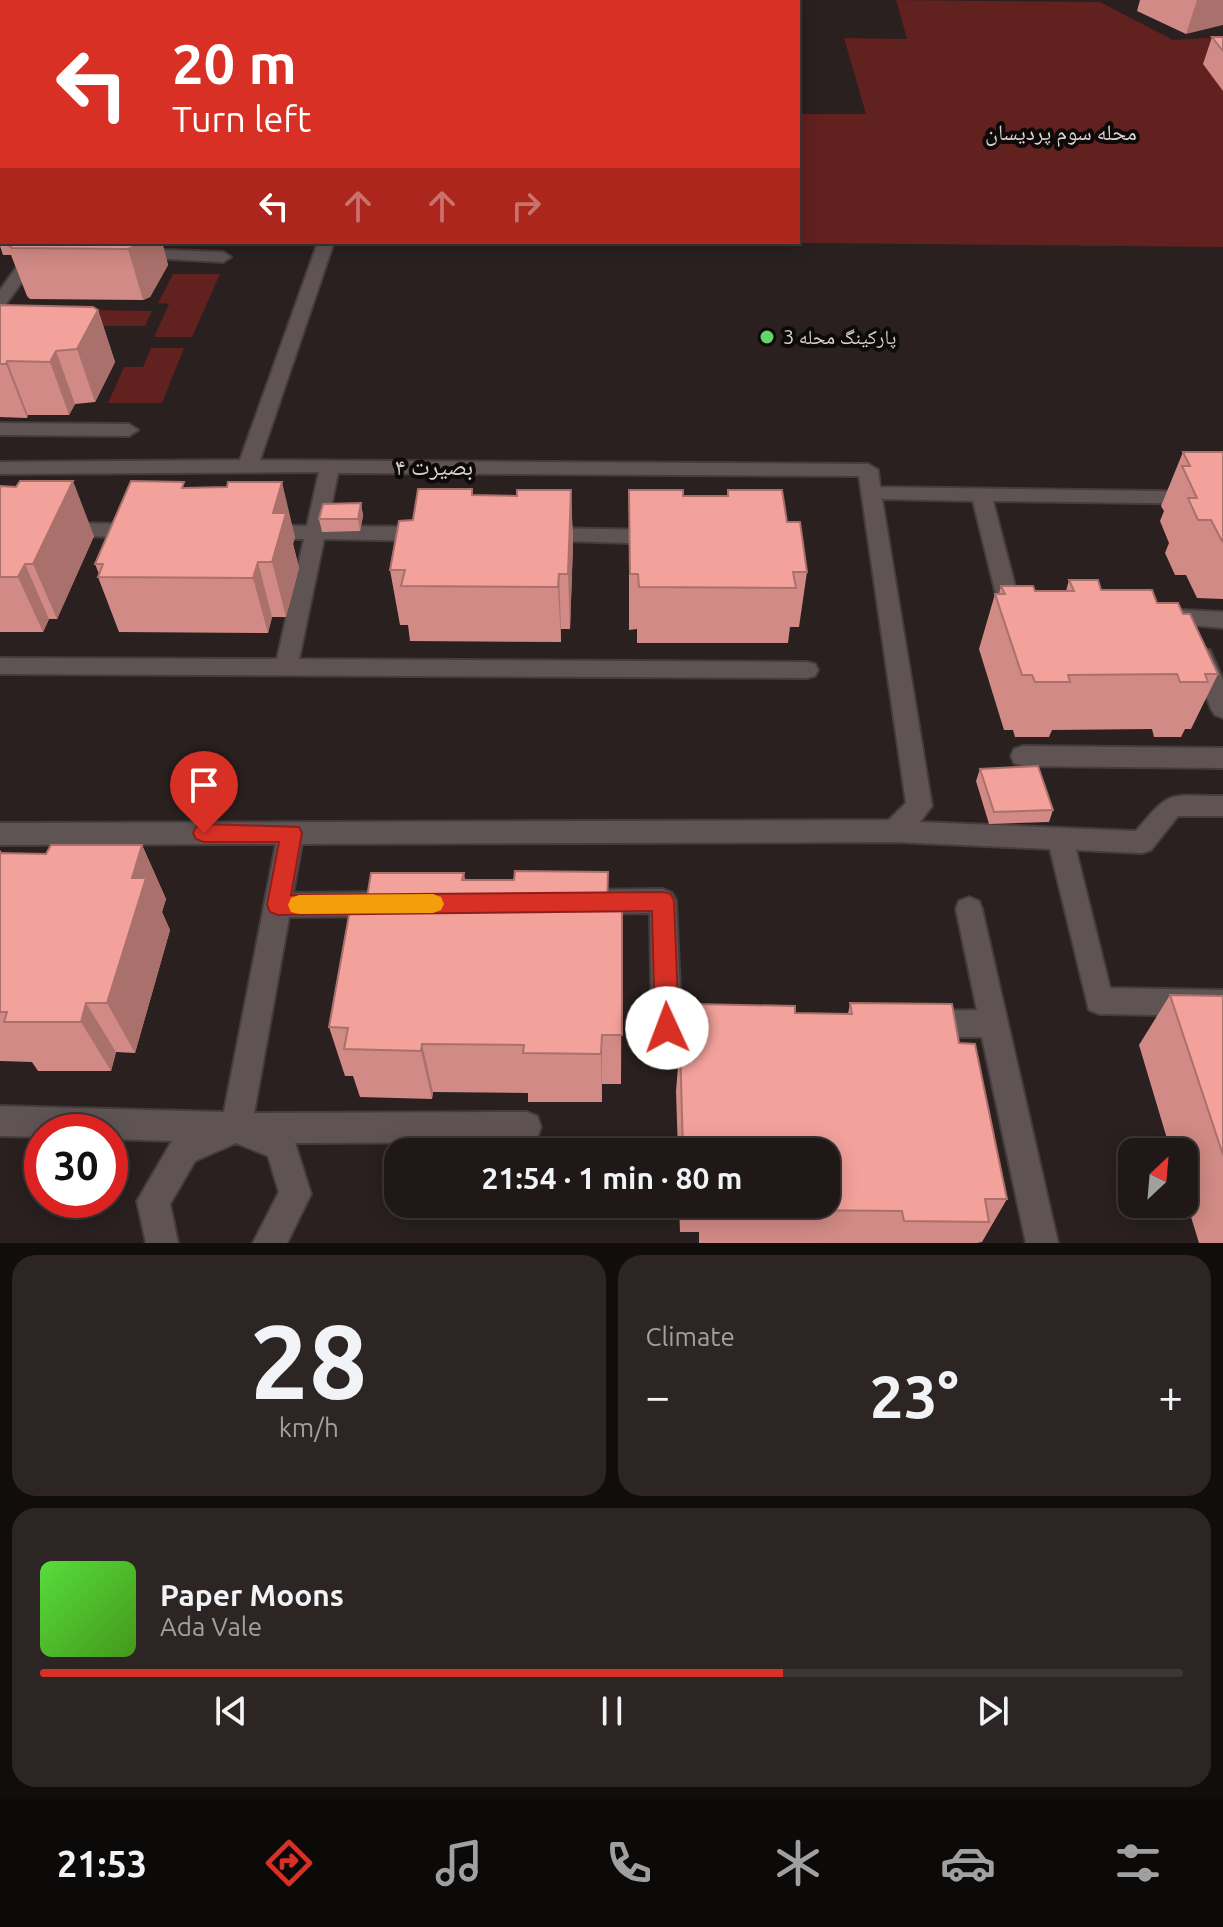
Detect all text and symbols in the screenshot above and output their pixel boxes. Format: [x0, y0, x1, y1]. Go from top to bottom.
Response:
icon: left [40, 32, 144, 136]
text: 20 m [172, 32, 297, 95]
text: Turn left [172, 98, 311, 139]
district label: محله سوم پردیسان [985, 119, 1137, 147]
icon: left [252, 184, 296, 228]
icon: ahead [336, 184, 380, 228]
icon: ahead [420, 184, 464, 228]
icon: right [504, 184, 548, 228]
place label: پارکینگ محله 3 [783, 325, 896, 349]
marker: پارکینگ محله 3 [758, 328, 776, 346]
street label: بصیرت ۴ [395, 453, 473, 481]
pin [170, 751, 238, 833]
icon: arrive [182, 763, 226, 807]
position arrow [625, 986, 709, 1070]
speed limit sign: 30 [24, 1114, 128, 1218]
north arrow [1118, 1138, 1198, 1218]
map controls [1118, 1138, 1198, 1218]
text: 21:54 · 1 min · 80 m [482, 1161, 742, 1195]
text: 28 [250, 1302, 367, 1419]
text: Climate [646, 1322, 735, 1351]
text: 23° [870, 1362, 959, 1429]
text: − [646, 1371, 670, 1420]
text: + [1158, 1371, 1183, 1420]
text: km/h [279, 1413, 339, 1442]
text: Paper Moons [160, 1578, 344, 1612]
text: Ada Vale [160, 1612, 262, 1641]
icon: previous [209, 1689, 253, 1733]
icon: pause [590, 1689, 634, 1733]
icon: next [971, 1689, 1015, 1733]
icon: directions [261, 1835, 317, 1891]
icon: music [431, 1835, 487, 1891]
icon: phone [601, 1835, 657, 1891]
icon: climate [770, 1835, 826, 1891]
icon: car [940, 1835, 996, 1891]
icon: filters [1110, 1835, 1166, 1891]
text: 21:53 [57, 1843, 147, 1884]

